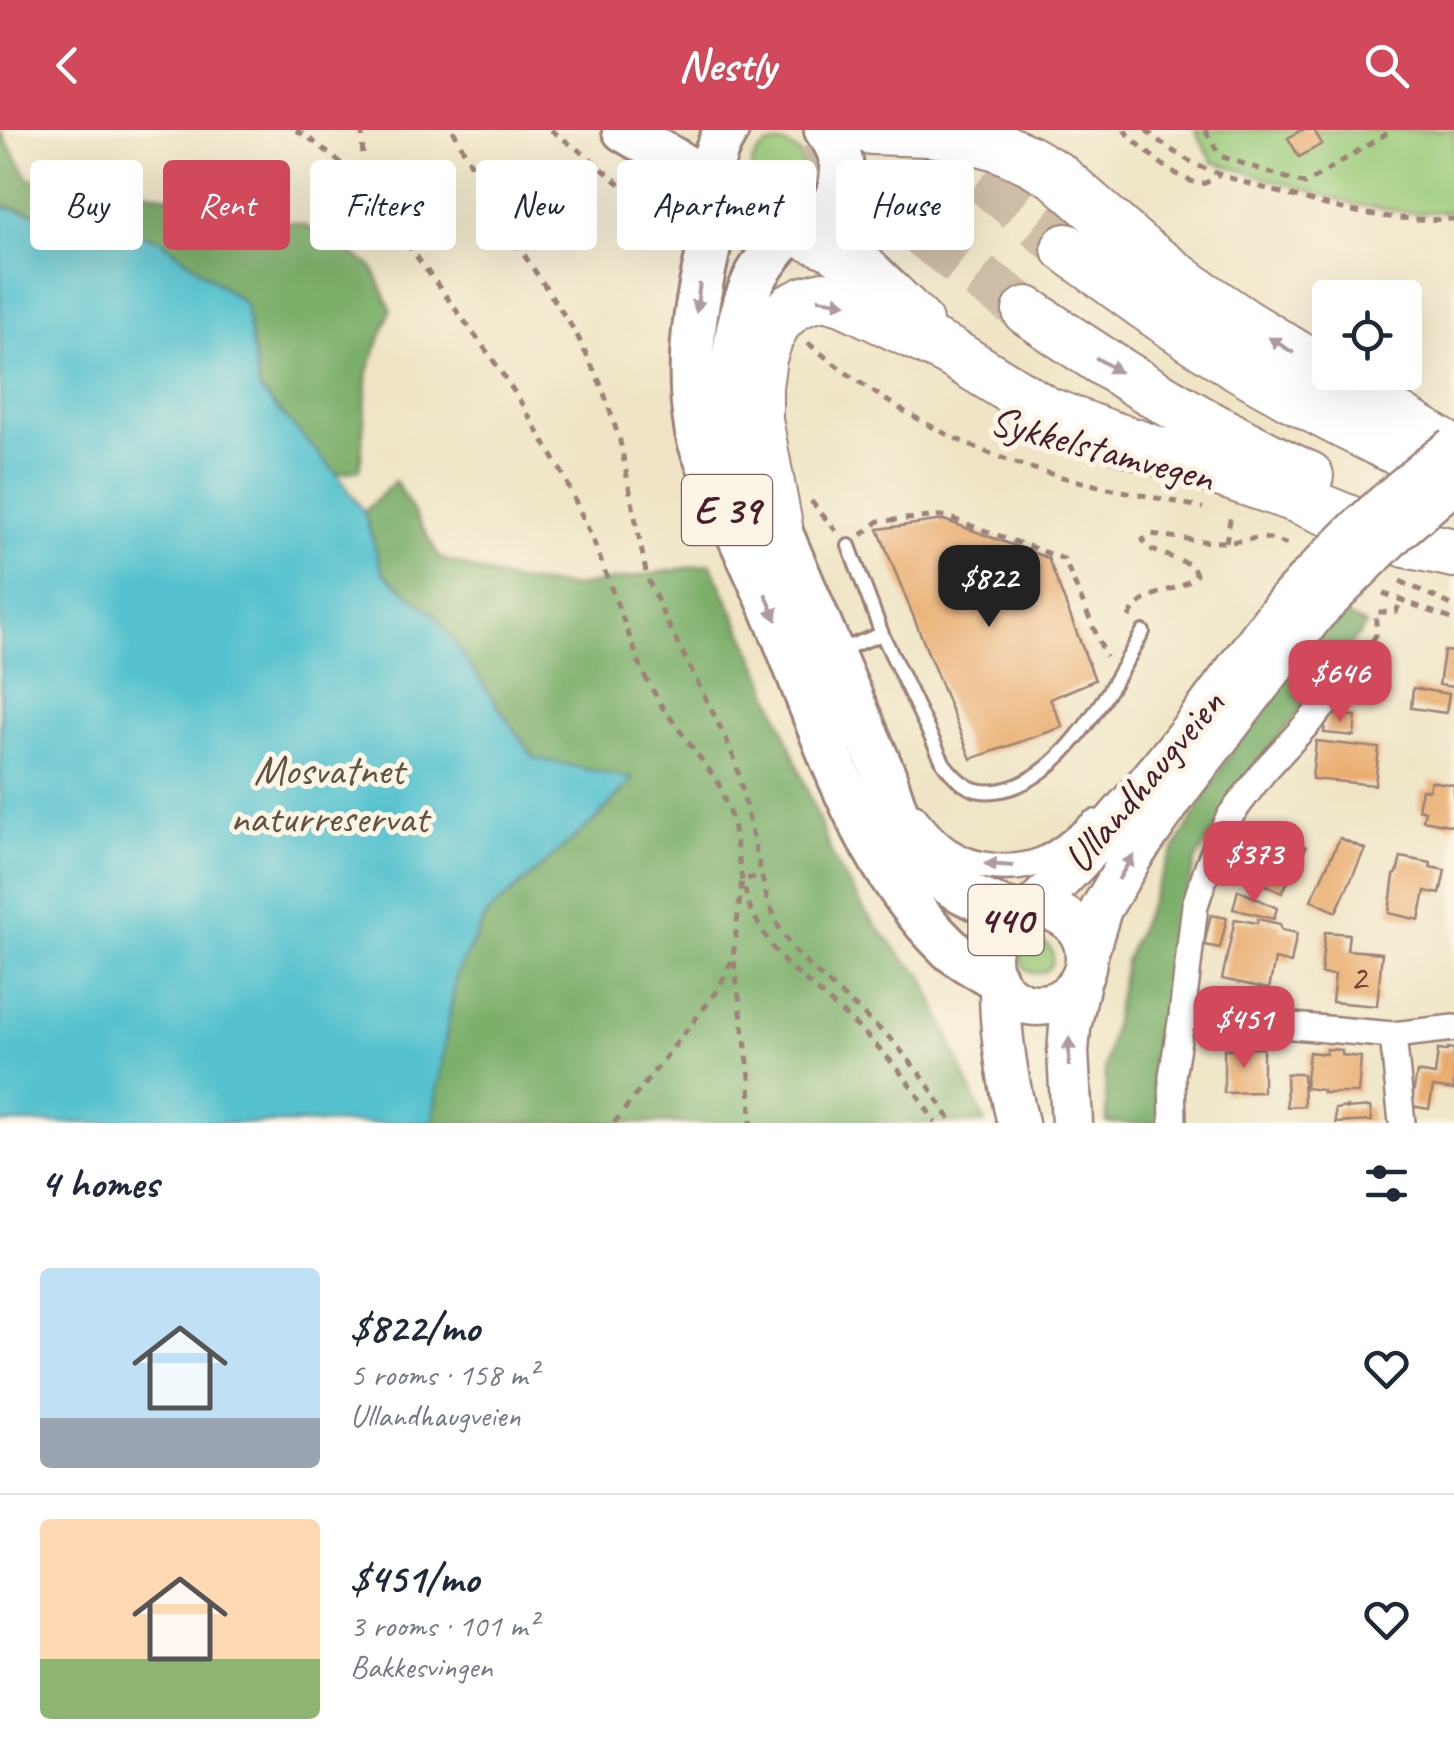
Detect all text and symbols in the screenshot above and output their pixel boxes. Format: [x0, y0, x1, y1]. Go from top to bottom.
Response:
text: Nestly [678, 37, 776, 94]
icon: back [40, 38, 95, 93]
icon: search [1359, 38, 1414, 93]
chip: Buy [30, 160, 143, 250]
chip: Rent [163, 160, 290, 250]
chip: Filters [310, 160, 456, 250]
chip: New [476, 160, 597, 250]
chip: Apartment [617, 160, 816, 250]
chip: House [836, 160, 974, 250]
map controls [1312, 280, 1422, 390]
button: locate [1312, 280, 1422, 390]
one-way arrow [690, 283, 706, 314]
one-way arrow [816, 293, 848, 309]
one-way arrow [1267, 337, 1295, 355]
one-way arrow [1094, 356, 1122, 374]
street label: Sykkelstamvegen [984, 394, 1221, 505]
road number: E 39 [682, 475, 772, 545]
pin: $822 [930, 545, 1048, 630]
text: $822 [960, 557, 1018, 598]
one-way arrow [763, 592, 779, 622]
pin: $646 [1281, 640, 1399, 725]
text: $646 [1311, 652, 1369, 693]
street label: Ullandhaugveien [1052, 677, 1237, 884]
park label: Mosvatnet naturreservat [230, 744, 432, 845]
pin: $373 [1195, 821, 1313, 906]
text: $373 [1225, 833, 1283, 874]
one-way arrow [1117, 853, 1134, 881]
one-way arrow [983, 857, 1015, 873]
road number: 440 [968, 885, 1044, 955]
house number: 2 [1349, 954, 1369, 1001]
pin: $451 [1185, 986, 1303, 1071]
text: $451 [1215, 998, 1273, 1039]
one-way arrow [1062, 1036, 1078, 1068]
icon: filters [1359, 1156, 1414, 1211]
text: 4 homes [40, 1157, 159, 1210]
text: $822/mo [350, 1301, 479, 1354]
icon: home [120, 1308, 240, 1428]
icon: heart [1359, 1341, 1414, 1396]
text: 5 rooms · 158 m² [350, 1354, 537, 1395]
text: Ullandhaugveien [350, 1395, 521, 1436]
text: $451/mo [350, 1552, 479, 1605]
icon: home [120, 1559, 240, 1679]
icon: heart [1359, 1592, 1414, 1647]
text: 3 rooms · 101 m² [350, 1605, 537, 1646]
text: Bakkesvingen [350, 1646, 492, 1687]

